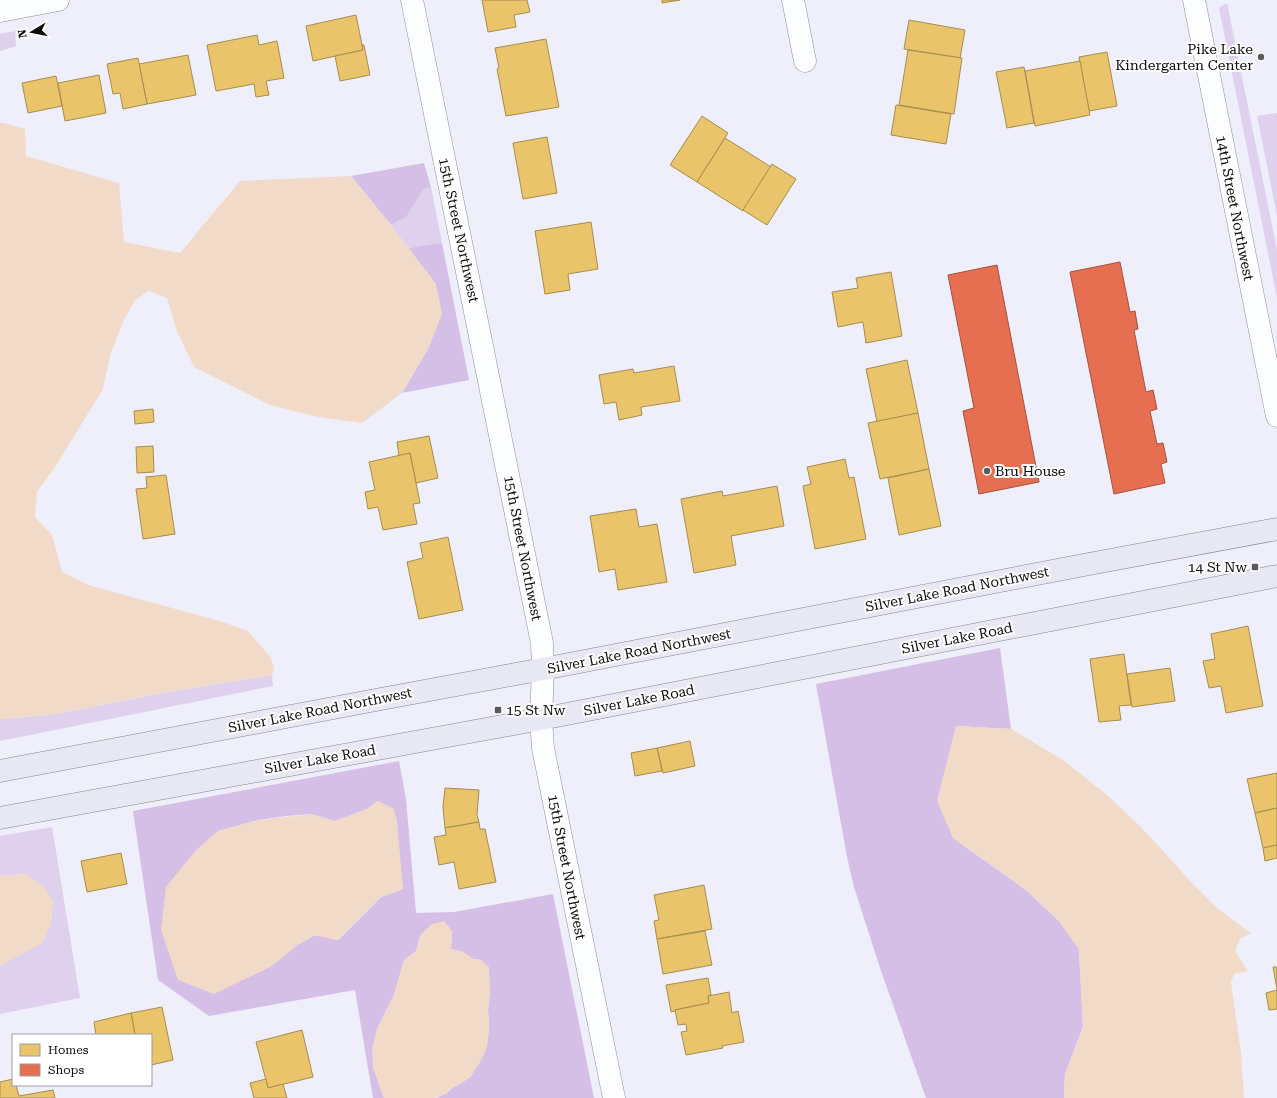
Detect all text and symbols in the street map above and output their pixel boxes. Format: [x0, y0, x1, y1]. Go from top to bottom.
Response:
north arrow [12, 12, 52, 52]
text: N [15, 28, 30, 39]
place label: Pike Lake Kindergarten Center [1115, 41, 1253, 73]
marker: Pike Lake Kindergarten Center [1256, 52, 1266, 62]
street label: 14th Street Northwest [1213, 134, 1257, 282]
street label: 15th Street Northwest [436, 156, 482, 304]
place label: Bru House [995, 463, 1066, 479]
marker: Bru House [982, 466, 992, 476]
street label: 15th Street Northwest [501, 474, 545, 622]
place label: 14 St Nw [1188, 559, 1247, 575]
marker: 14 St Nw [1250, 562, 1260, 572]
street label: Silver Lake Road Northwest [864, 563, 1050, 615]
street label: Silver Lake Road [900, 619, 1014, 657]
street label: Silver Lake Road Northwest [546, 625, 732, 677]
street label: Silver Lake Road [582, 681, 696, 719]
street label: Silver Lake Road Northwest [227, 684, 413, 736]
place label: 15 St Nw [506, 702, 566, 718]
marker: 15 St Nw [493, 705, 503, 715]
street label: Silver Lake Road [263, 741, 377, 777]
street label: 15th Street Northwest [545, 793, 589, 941]
legend [12, 1034, 152, 1086]
text: Homes [48, 1043, 89, 1057]
text: Shops [48, 1063, 84, 1077]

